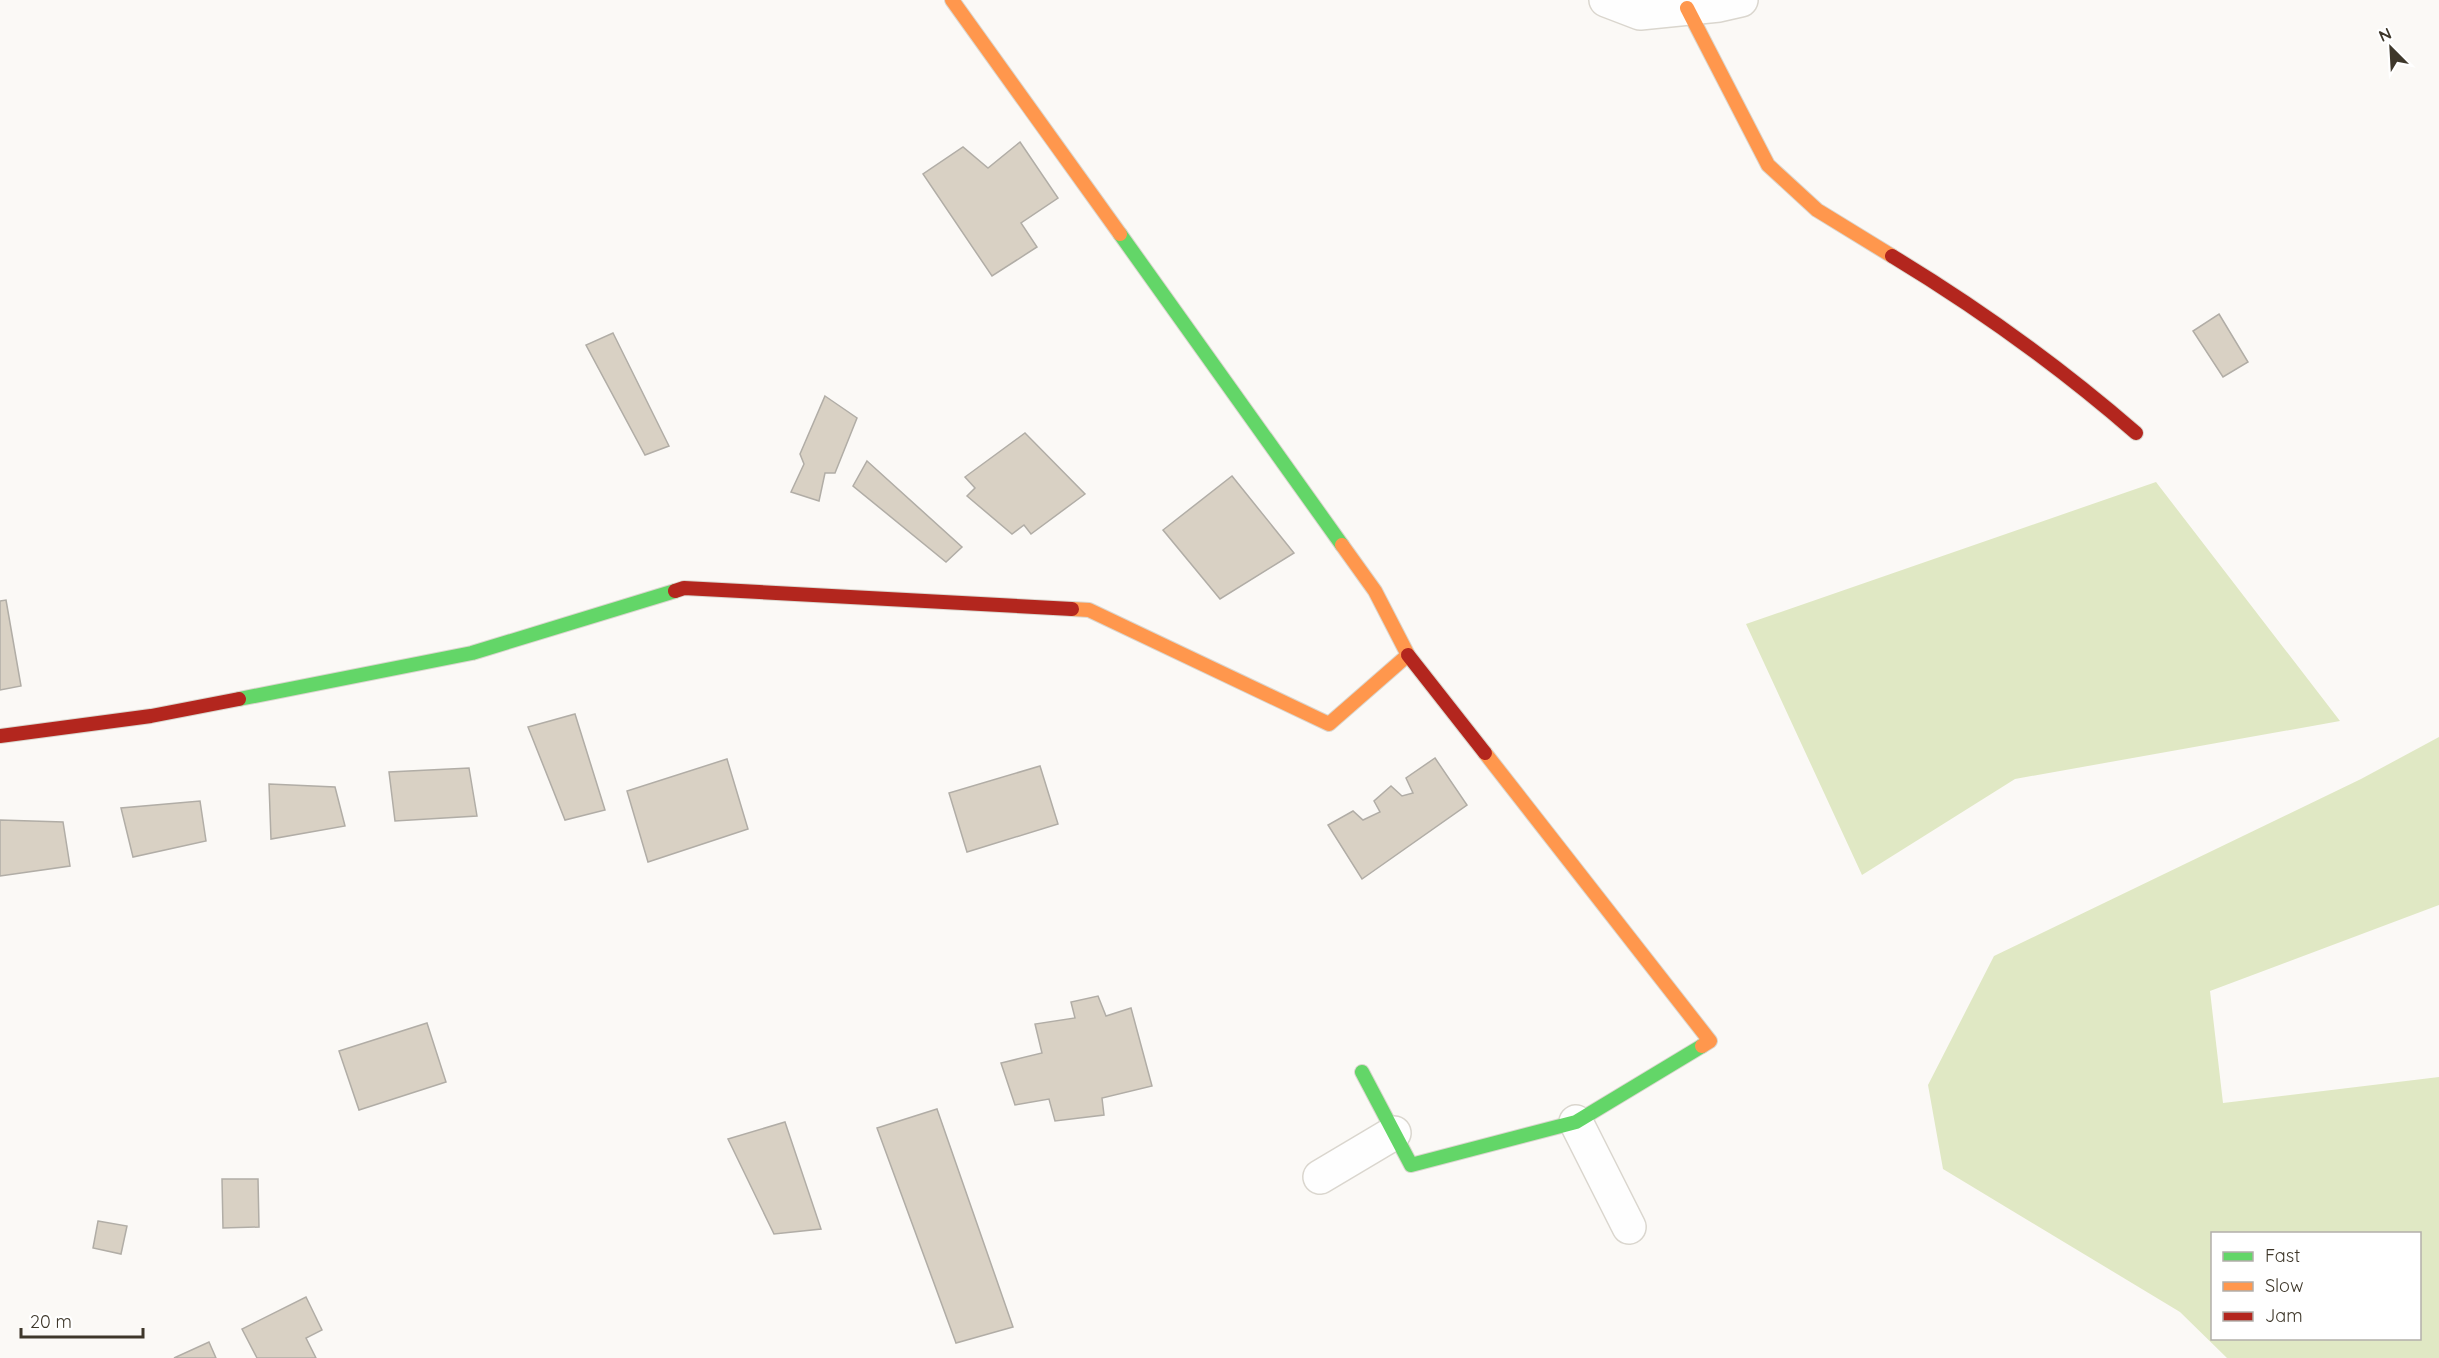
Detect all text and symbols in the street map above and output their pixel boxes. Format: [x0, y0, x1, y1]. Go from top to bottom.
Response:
north arrow [2361, 18, 2421, 78]
text: N [2375, 23, 2394, 46]
legend [2211, 1232, 2421, 1340]
text: Fast [2265, 1244, 2300, 1267]
text: Slow [2265, 1274, 2303, 1297]
scale bar [21, 1301, 142, 1339]
text: Jam [2265, 1304, 2303, 1327]
text: 20 m [30, 1310, 72, 1333]

